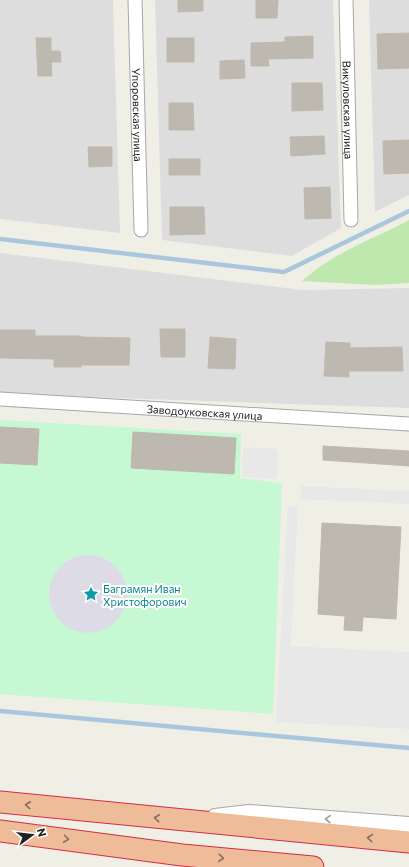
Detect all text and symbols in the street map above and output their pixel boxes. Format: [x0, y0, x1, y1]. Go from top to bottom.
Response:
street label: Викуловская улица [341, 61, 356, 159]
street label: Упоровская улица [130, 68, 146, 162]
street label: Заводоуковская улица [146, 401, 263, 422]
place label: Баграмян Иван Христофорович [103, 582, 187, 608]
place icon: Баграмян Иван Христофорович [82, 585, 100, 603]
one-way arrow [25, 801, 31, 810]
one-way arrow [154, 814, 160, 823]
one-way arrow [325, 814, 331, 823]
north arrow [12, 815, 52, 855]
text: N [35, 827, 49, 838]
one-way arrow [63, 834, 69, 843]
one-way arrow [367, 834, 373, 843]
one-way arrow [218, 854, 224, 863]

